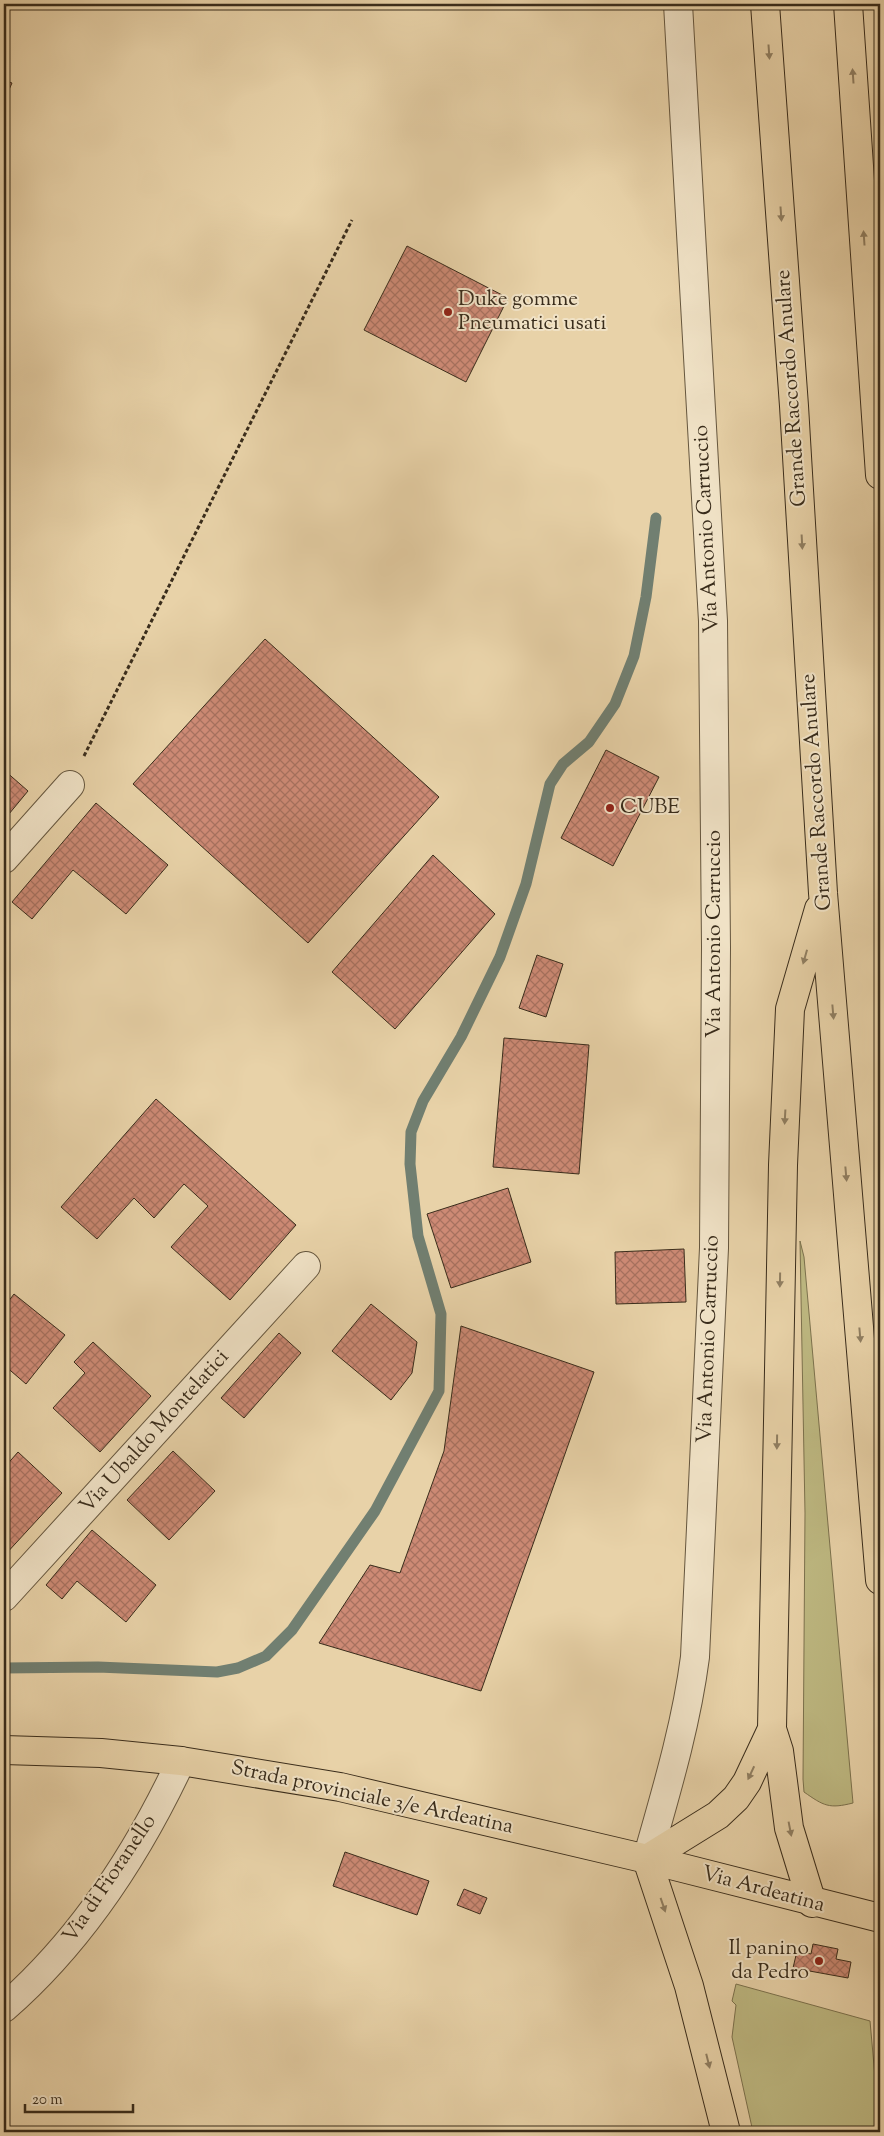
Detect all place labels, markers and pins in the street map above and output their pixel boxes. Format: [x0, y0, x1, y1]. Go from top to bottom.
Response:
place label: Duke gomme Pneumatici usati [458, 285, 606, 339]
marker: Duke gomme Pneumatici usati [442, 306, 454, 318]
place label: CUBE [620, 793, 680, 823]
marker: CUBE [604, 802, 616, 814]
place label: Il panino da Pedro [728, 1934, 809, 1988]
marker: Il panino da Pedro [813, 1955, 825, 1967]

